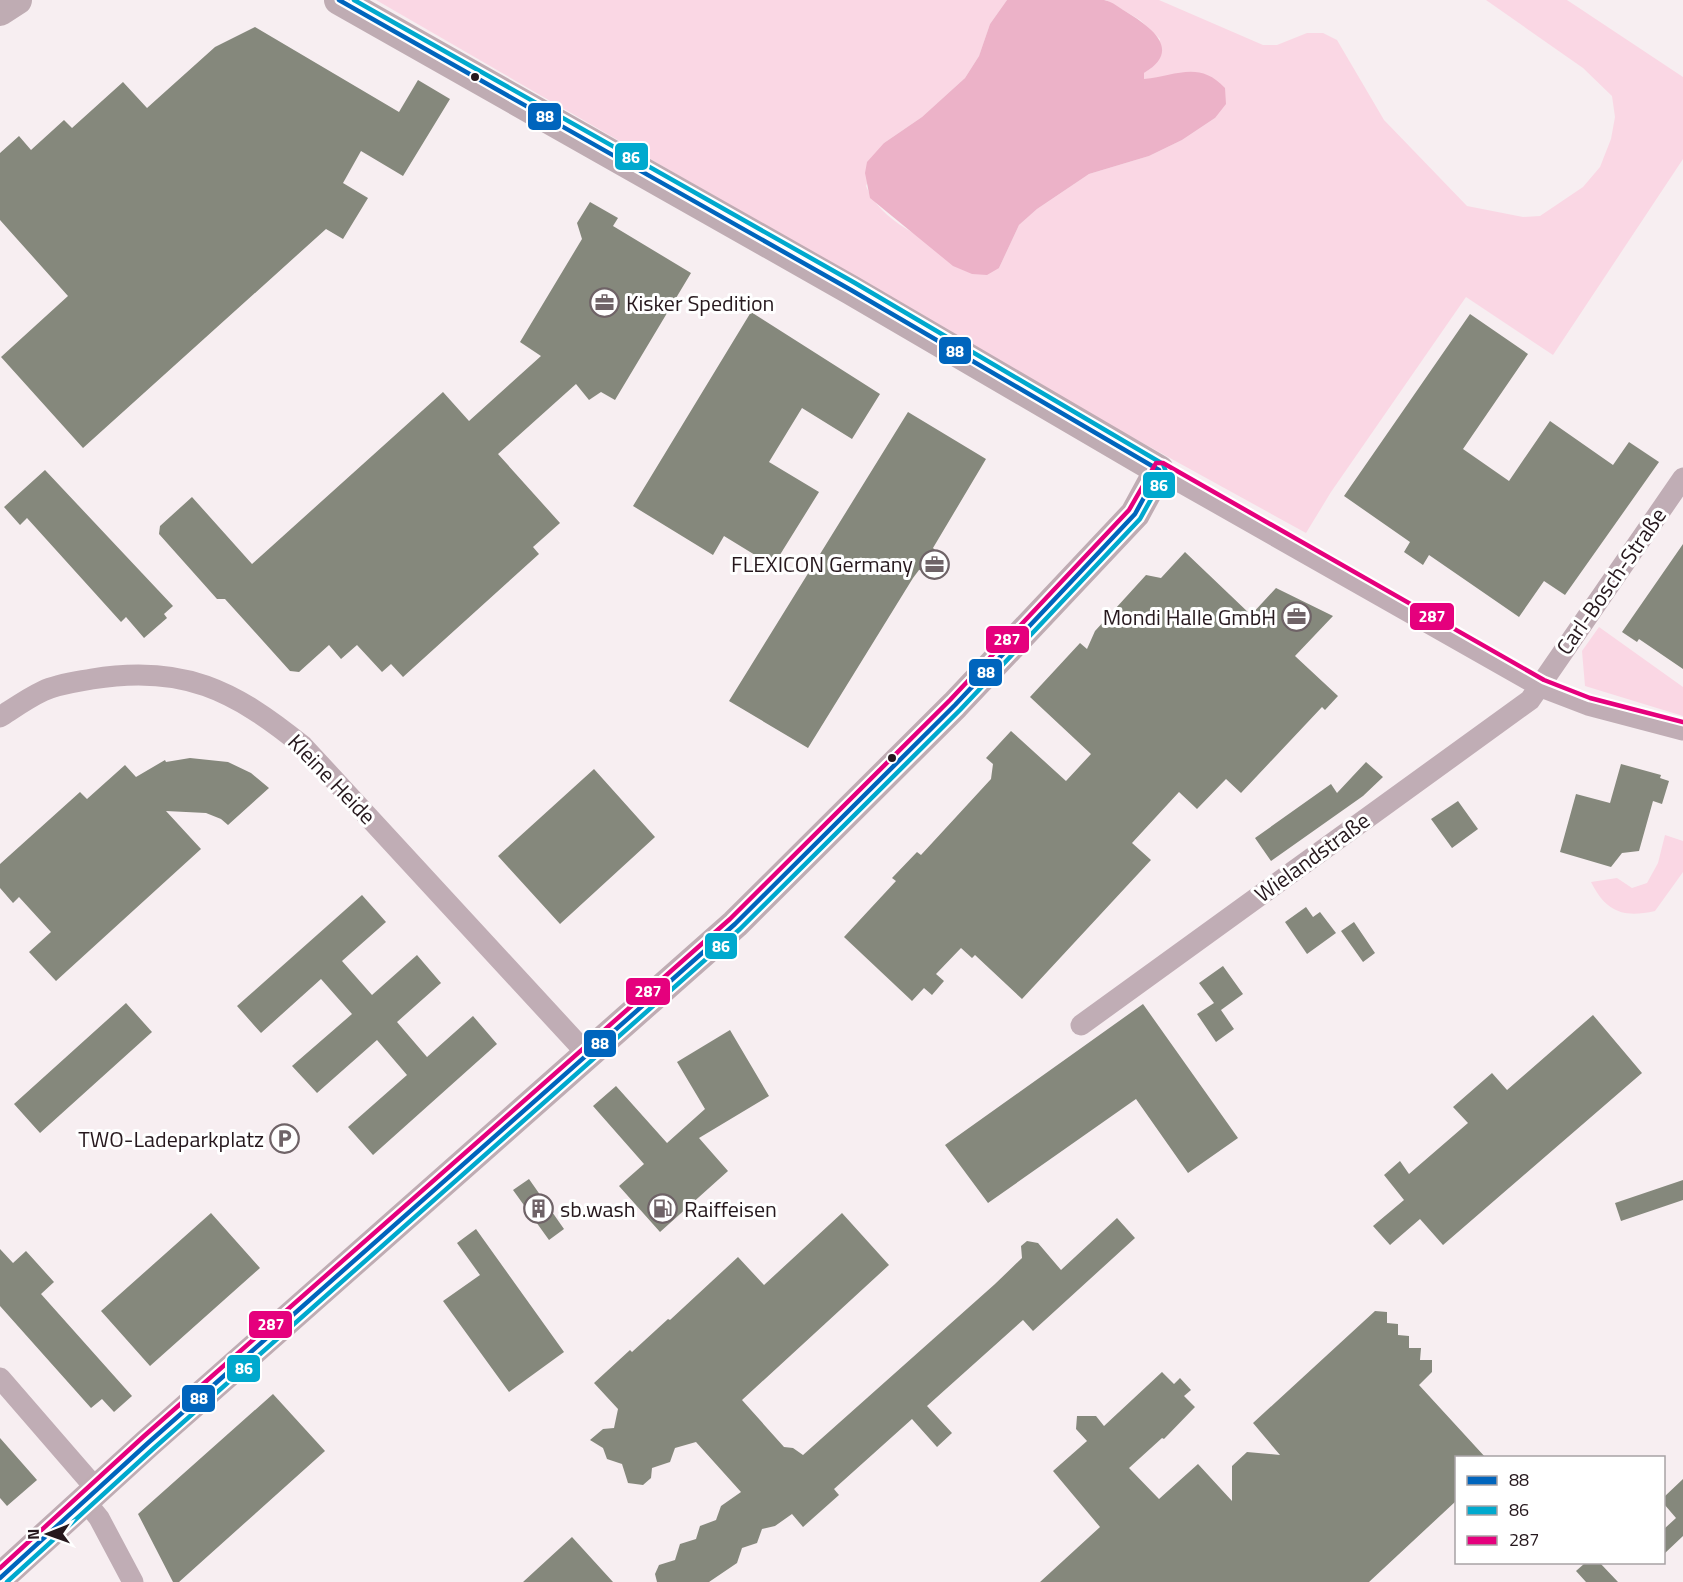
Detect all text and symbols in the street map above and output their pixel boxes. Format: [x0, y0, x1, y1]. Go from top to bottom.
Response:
unlabelled marker [469, 71, 481, 83]
line badge: 88 [527, 102, 562, 131]
text: 88 [536, 104, 554, 128]
line badge: 86 [614, 142, 649, 171]
text: 86 [622, 145, 640, 169]
place label: Kisker Spedition [626, 286, 774, 320]
office icon: Kisker Spedition [589, 287, 621, 319]
line badge: 88 [938, 336, 972, 365]
text: 88 [946, 339, 964, 363]
line badge: 86 [1142, 471, 1176, 499]
text: 86 [1150, 473, 1168, 497]
street label: Carl-Bosch-Straße [1547, 500, 1675, 662]
place label: FLEXICON Germany [731, 547, 913, 581]
office icon: FLEXICON Germany [918, 548, 950, 580]
place label: Mondi Halle GmbH [1103, 600, 1276, 634]
office icon: Mondi Halle GmbH [1281, 601, 1313, 633]
line badge: 287 [1409, 602, 1455, 631]
text: 287 [1419, 604, 1445, 628]
line badge: 287 [985, 625, 1030, 654]
text: 287 [994, 627, 1020, 651]
line badge: 88 [968, 658, 1003, 687]
text: 88 [977, 660, 995, 684]
street label: Kleine Heide [280, 726, 384, 832]
unlabelled marker [886, 752, 898, 764]
street label: Wielandstraße [1247, 803, 1377, 911]
line badge: 86 [704, 932, 738, 960]
text: 86 [712, 934, 730, 958]
line badge: 287 [625, 977, 671, 1006]
text: 287 [635, 979, 661, 1003]
line badge: 88 [583, 1029, 617, 1058]
text: 88 [591, 1031, 609, 1055]
place label: TWO-Ladeparkplatz [78, 1122, 264, 1156]
parking icon: TWO-Ladeparkplatz [269, 1123, 301, 1155]
place label: sb.wash [560, 1192, 636, 1226]
place label: Raiffeisen [684, 1192, 777, 1226]
building icon: sb.wash [523, 1193, 555, 1225]
fuel station icon: Raiffeisen [647, 1193, 679, 1225]
line badge: 287 [248, 1310, 293, 1339]
text: 287 [258, 1312, 284, 1336]
line badge: 86 [226, 1354, 261, 1383]
text: 86 [235, 1356, 253, 1380]
line badge: 88 [181, 1384, 216, 1413]
text: 88 [190, 1386, 208, 1410]
legend [1455, 1456, 1665, 1564]
text: 88 [1509, 1466, 1529, 1493]
text: 86 [1509, 1496, 1529, 1523]
north arrow [18, 1504, 78, 1564]
text: 287 [1509, 1526, 1539, 1553]
text: N [21, 1529, 45, 1540]

